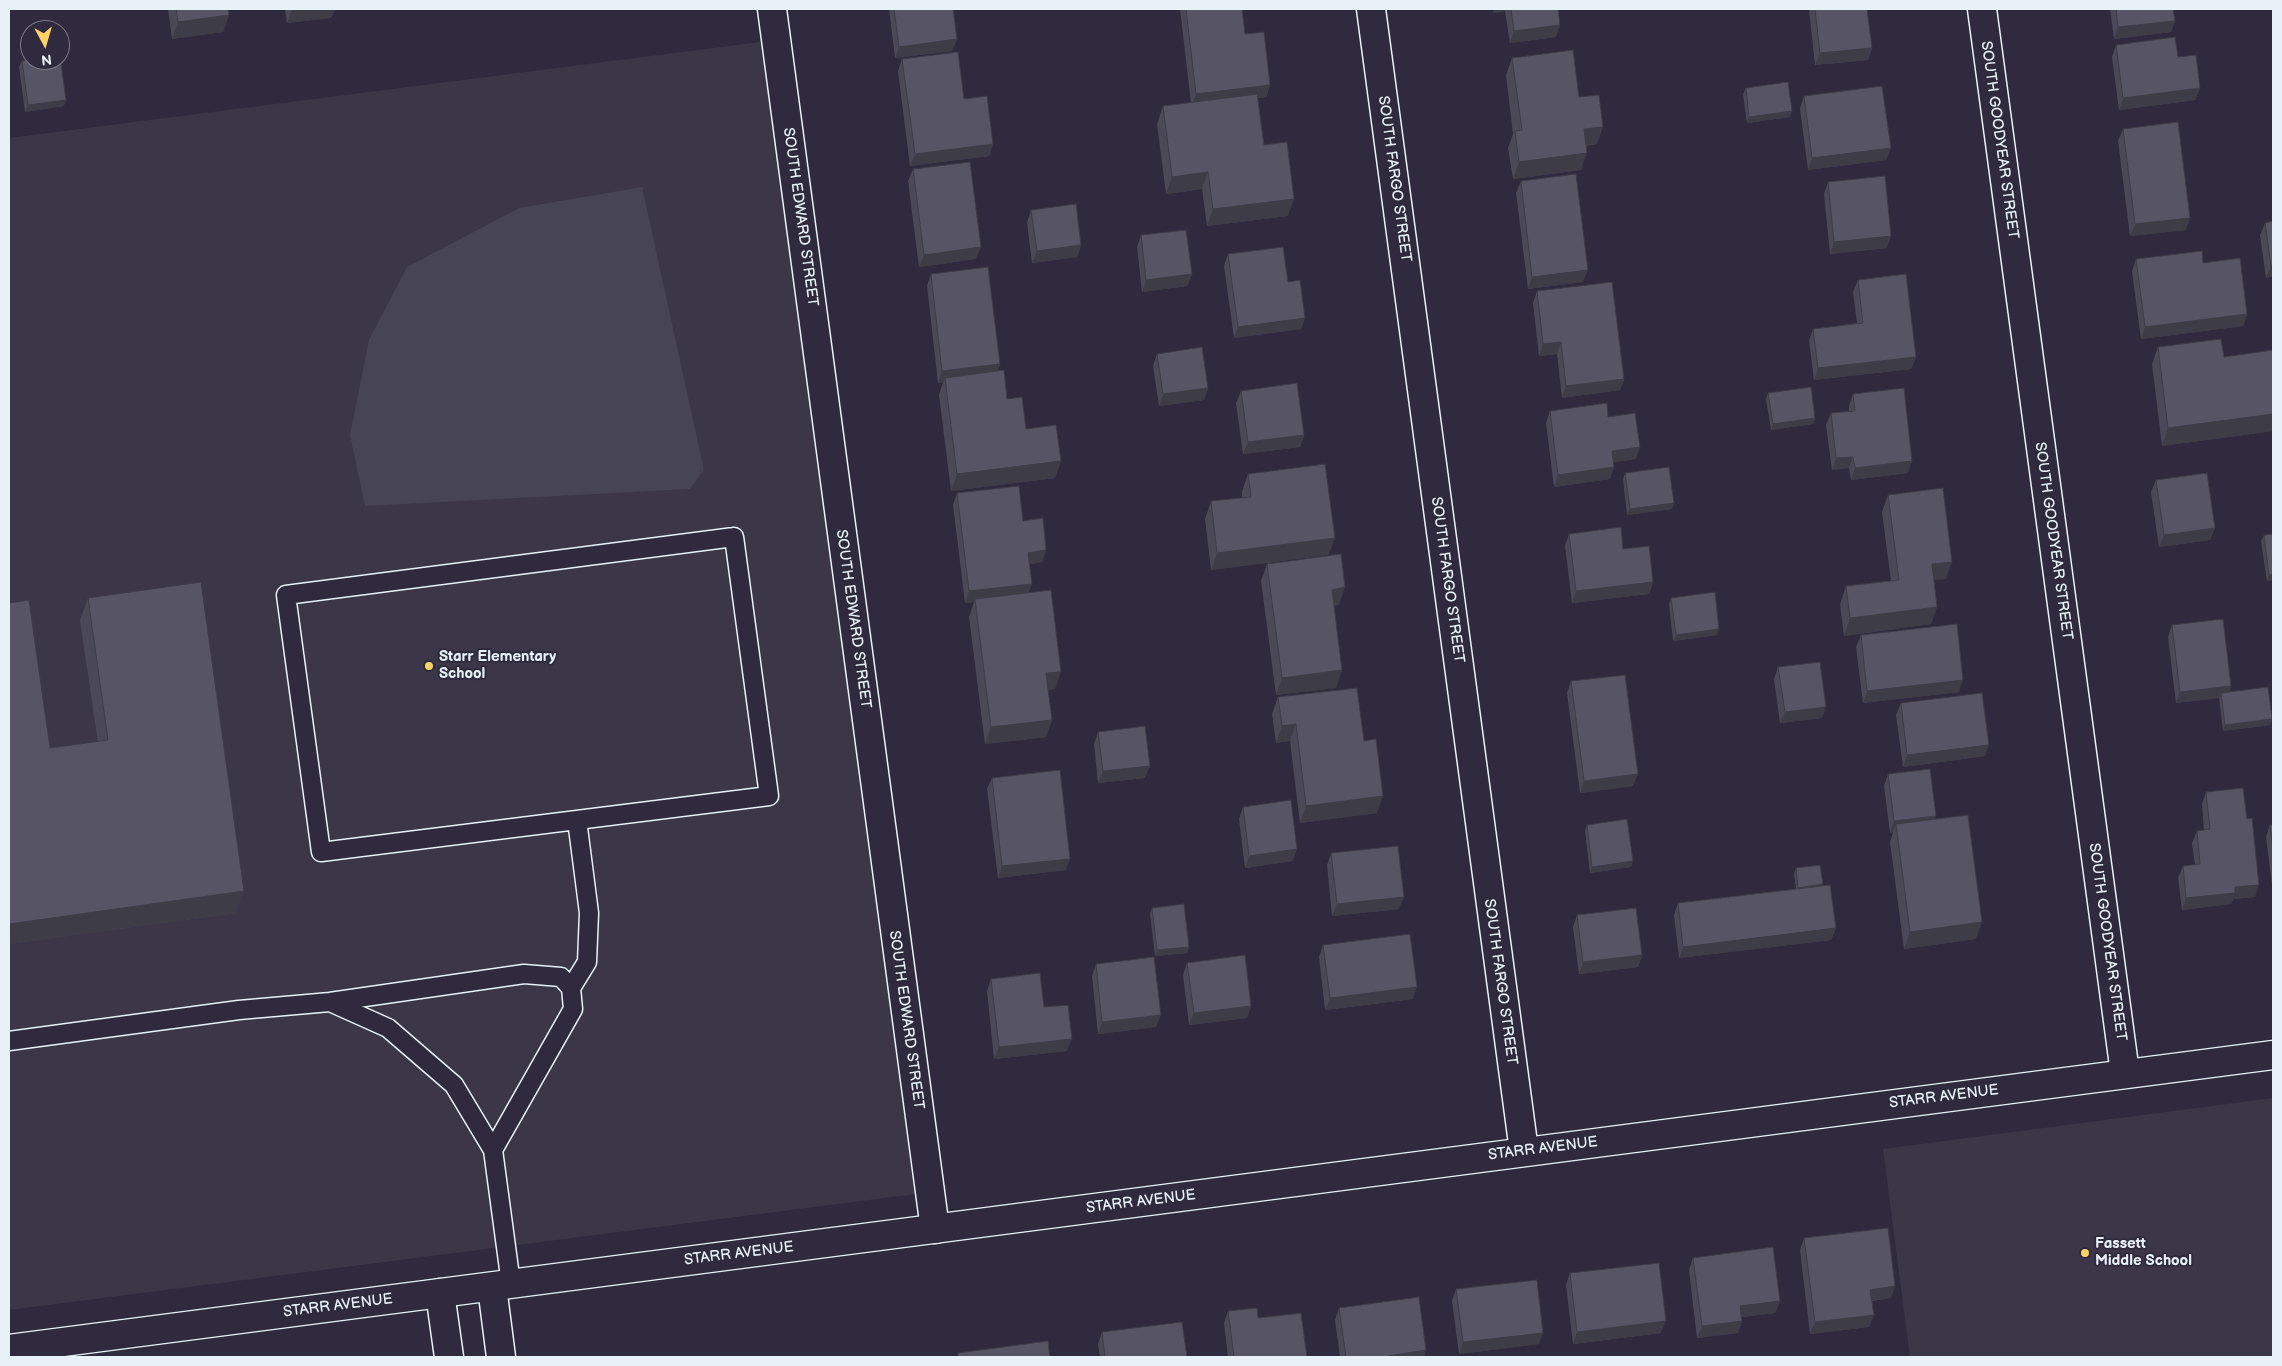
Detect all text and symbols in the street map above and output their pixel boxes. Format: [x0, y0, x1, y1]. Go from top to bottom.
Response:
north arrow [20, 20, 70, 70]
street label: SOUTH GOODYEAR STREET [1976, 40, 2022, 240]
text: N [40, 50, 53, 68]
street label: SOUTH FARGO STREET [1373, 95, 1415, 263]
street label: SOUTH EDWARD STREET [779, 126, 821, 308]
street label: SOUTH GOODYEAR STREET [2030, 441, 2076, 641]
street label: SOUTH FARGO STREET [1426, 496, 1468, 664]
street label: SOUTH EDWARD STREET [832, 528, 874, 710]
place label: Starr Elementary School [439, 648, 556, 683]
marker: Starr Elementary School [423, 660, 435, 672]
street label: SOUTH GOODYEAR STREET [2084, 842, 2130, 1042]
street label: SOUTH FARGO STREET [1479, 898, 1521, 1066]
street label: SOUTH EDWARD STREET [885, 929, 927, 1111]
street label: STARR AVENUE [1888, 1081, 2000, 1113]
street label: STARR AVENUE [1487, 1133, 1599, 1165]
street label: STARR AVENUE [1085, 1186, 1197, 1218]
place label: Fassett Middle School [2095, 1235, 2192, 1270]
street label: STARR AVENUE [683, 1238, 795, 1270]
marker: Fassett Middle School [2079, 1247, 2091, 1259]
street label: STARR AVENUE [282, 1290, 394, 1322]

